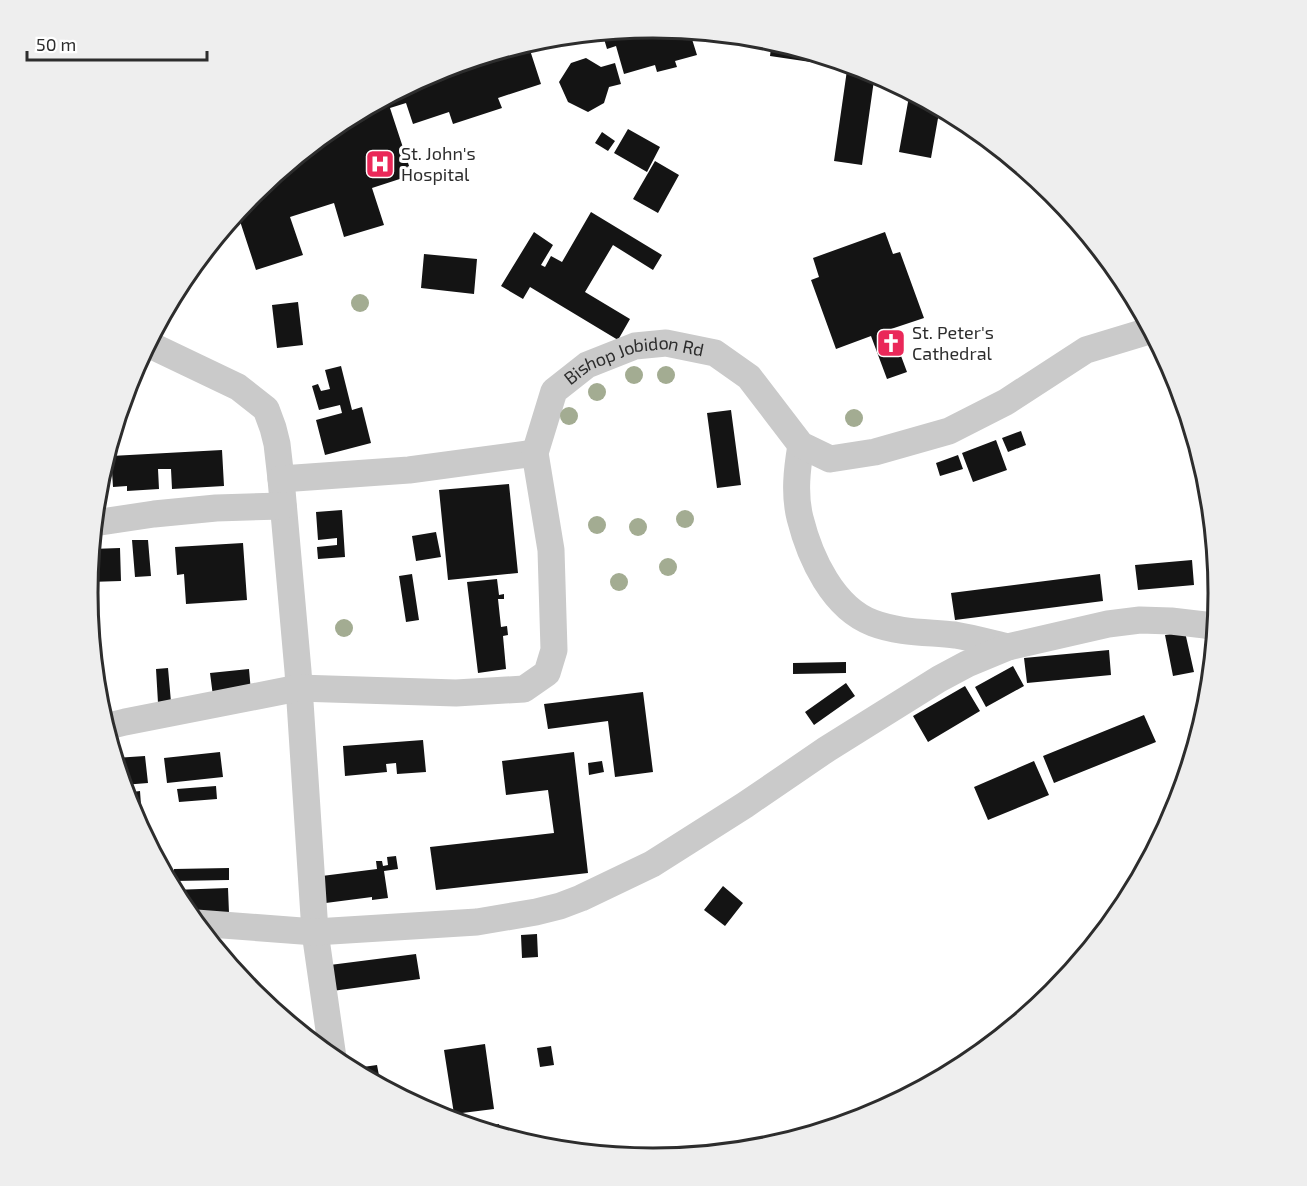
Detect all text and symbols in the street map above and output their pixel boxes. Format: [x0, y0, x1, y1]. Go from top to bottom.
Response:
scale bar [27, 24, 207, 62]
text: 50 m [36, 33, 76, 55]
place label: St. John's Hospital [401, 142, 476, 185]
hospital icon: St. John's Hospital [364, 148, 396, 180]
place label: St. Peter's Cathedral [912, 321, 994, 364]
church icon: St. Peter's Cathedral [875, 327, 907, 359]
street label: Bishop Jobidon Rd [559, 331, 706, 389]

